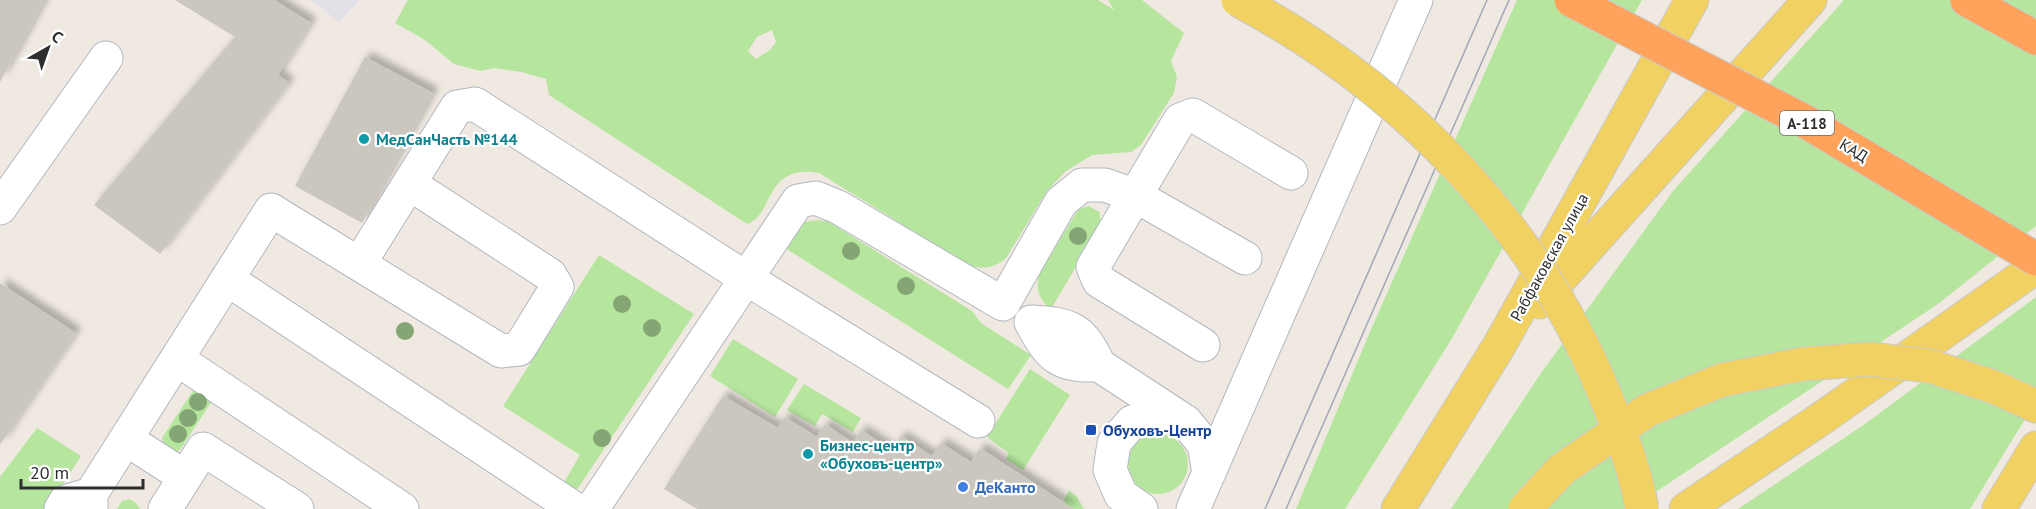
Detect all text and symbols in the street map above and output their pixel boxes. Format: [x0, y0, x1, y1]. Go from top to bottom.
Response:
north arrow [18, 18, 78, 78]
text: С [48, 26, 68, 47]
road number: А-118 [1780, 111, 1834, 135]
place label: МедСанЧасть №144 [376, 129, 518, 149]
marker: МедСанЧасть №144 [357, 132, 371, 146]
street label: КАД [1836, 134, 1872, 166]
street label: Рабфаковская улица [1506, 190, 1592, 324]
place label: Обуховъ-Центр [1103, 420, 1212, 440]
marker: Обуховъ-Центр [1084, 423, 1098, 437]
place label: Бизнес-центр «Обуховъ-центр» [820, 435, 943, 473]
marker: Бизнес-центр «Обуховъ-центр» [801, 447, 815, 461]
scale bar [21, 452, 142, 490]
text: 20 m [30, 461, 69, 484]
place label: ДеКанто [975, 477, 1036, 497]
marker: ДеКанто [956, 480, 970, 494]

